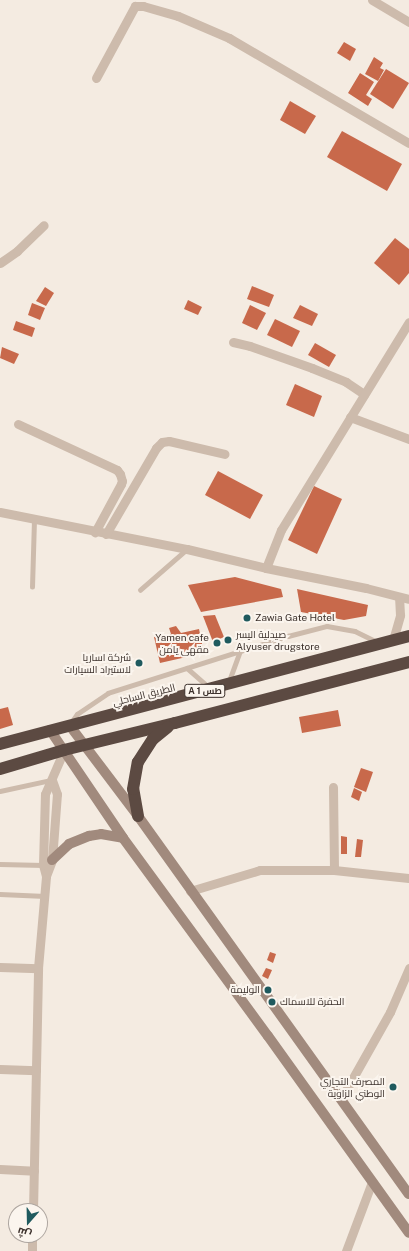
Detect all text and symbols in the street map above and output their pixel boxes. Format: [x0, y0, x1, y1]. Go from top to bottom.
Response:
place label: Zawia Gate Hotel [255, 612, 335, 624]
marker: Zawia Gate Hotel [242, 613, 252, 623]
place label: صيدلية اليسر Alyuser drugstore [236, 628, 320, 652]
place label: Yamen cafe مقهى يامن [155, 631, 209, 654]
marker: صيدلية اليسر Alyuser drugstore [223, 635, 233, 645]
marker: Yamen cafe مقهى يامن [212, 638, 222, 648]
place label: شركة اساريا لاستيراد السيارات [64, 651, 131, 674]
marker: شركة اساريا لاستيراد السيارات [134, 658, 144, 668]
street label: الطريق الساحلي [112, 681, 176, 709]
road number: A 1 طس [184, 684, 226, 698]
place label: الوليمة [231, 984, 260, 996]
marker: الوليمة [263, 985, 273, 995]
place label: الحفرة للاسماك [280, 996, 344, 1008]
marker: الحفرة للاسماك [267, 997, 277, 1007]
place label: المصرف التجاري الوطني الزاوية [320, 1075, 385, 1098]
marker: المصرف التجاري الوطني الزاوية [388, 1082, 398, 1092]
north arrow [8, 1203, 48, 1243]
text: ش [16, 1225, 33, 1241]

